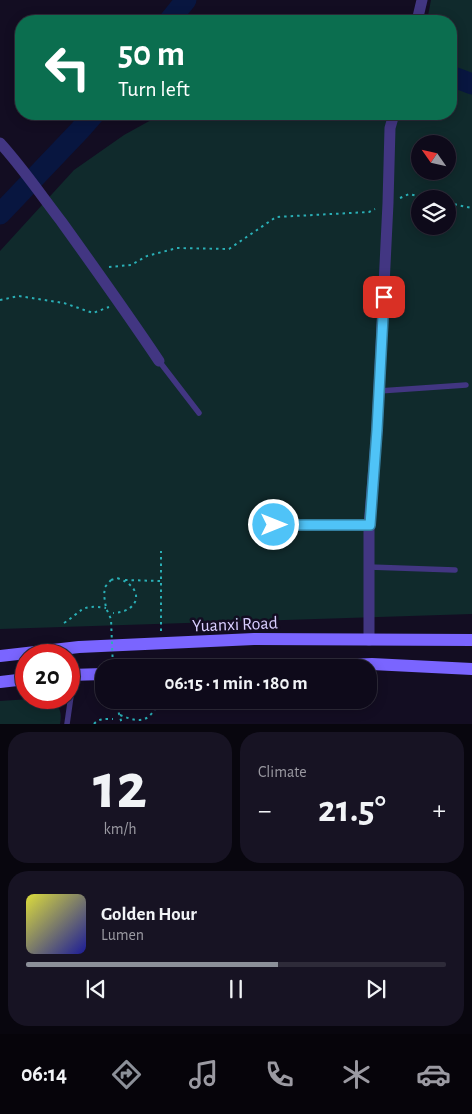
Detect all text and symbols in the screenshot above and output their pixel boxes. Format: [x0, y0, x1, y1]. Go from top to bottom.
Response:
icon: left [35, 35, 100, 100]
text: 50 m [118, 37, 185, 72]
text: Turn left [118, 78, 190, 100]
north arrow [411, 135, 456, 180]
map controls [411, 135, 456, 235]
button: layers [411, 190, 456, 235]
pin [363, 276, 405, 318]
icon: arrive [370, 283, 398, 311]
position arrow [247, 498, 299, 550]
street label: Yuanxi Road [192, 615, 278, 635]
speed limit sign: 20 [15, 644, 80, 709]
text: 06:15 · 1 min · 180 m [164, 674, 308, 693]
text: 12 [93, 755, 147, 820]
text: Climate [258, 764, 307, 780]
text: 21.5° [318, 791, 386, 829]
text: − [258, 797, 271, 825]
text: + [433, 797, 446, 825]
text: km/h [103, 821, 137, 837]
text: Golden Hour [101, 905, 197, 924]
text: Lumen [101, 927, 144, 943]
icon: previous [82, 975, 110, 1003]
icon: pause [222, 975, 250, 1003]
icon: next [362, 975, 390, 1003]
icon: directions [109, 1057, 144, 1092]
icon: music [186, 1057, 221, 1092]
icon: phone [262, 1057, 297, 1092]
icon: climate [339, 1057, 374, 1092]
icon: car [416, 1057, 451, 1092]
text: 06:14 [21, 1063, 67, 1085]

